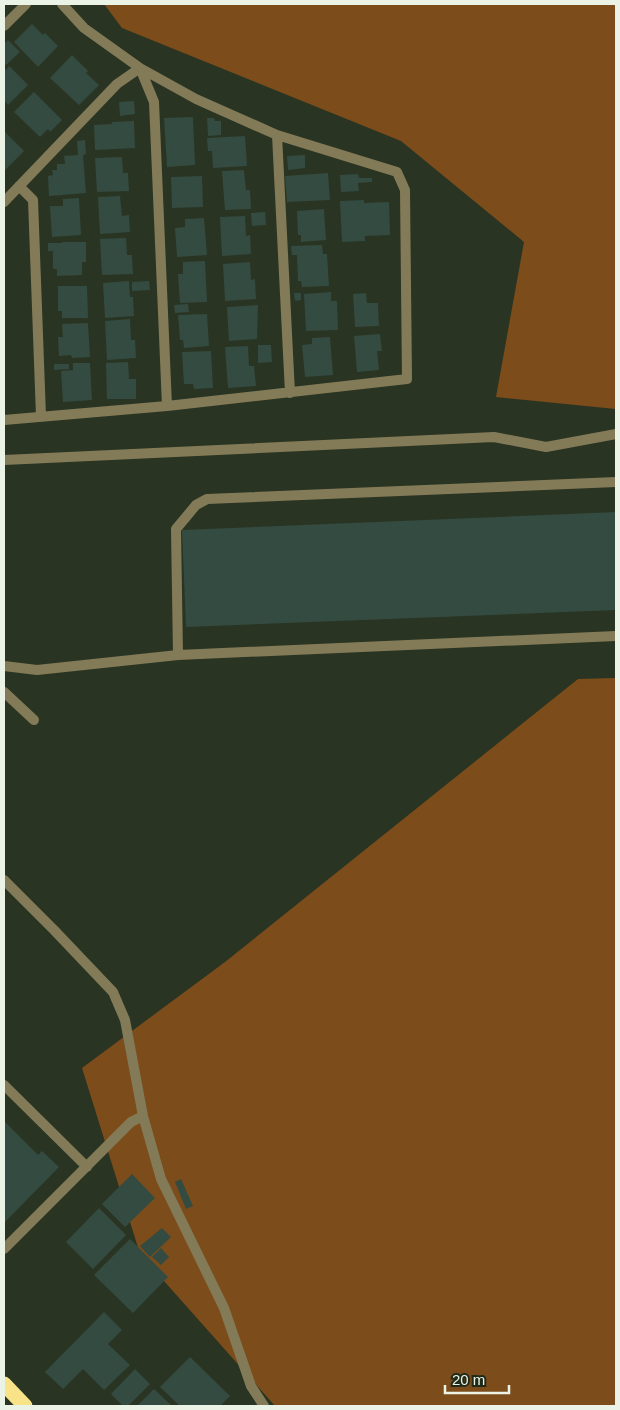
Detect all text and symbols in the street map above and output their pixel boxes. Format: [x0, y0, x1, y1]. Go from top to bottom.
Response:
scale bar [445, 1362, 509, 1394]
text: 20 m [452, 1371, 485, 1388]

